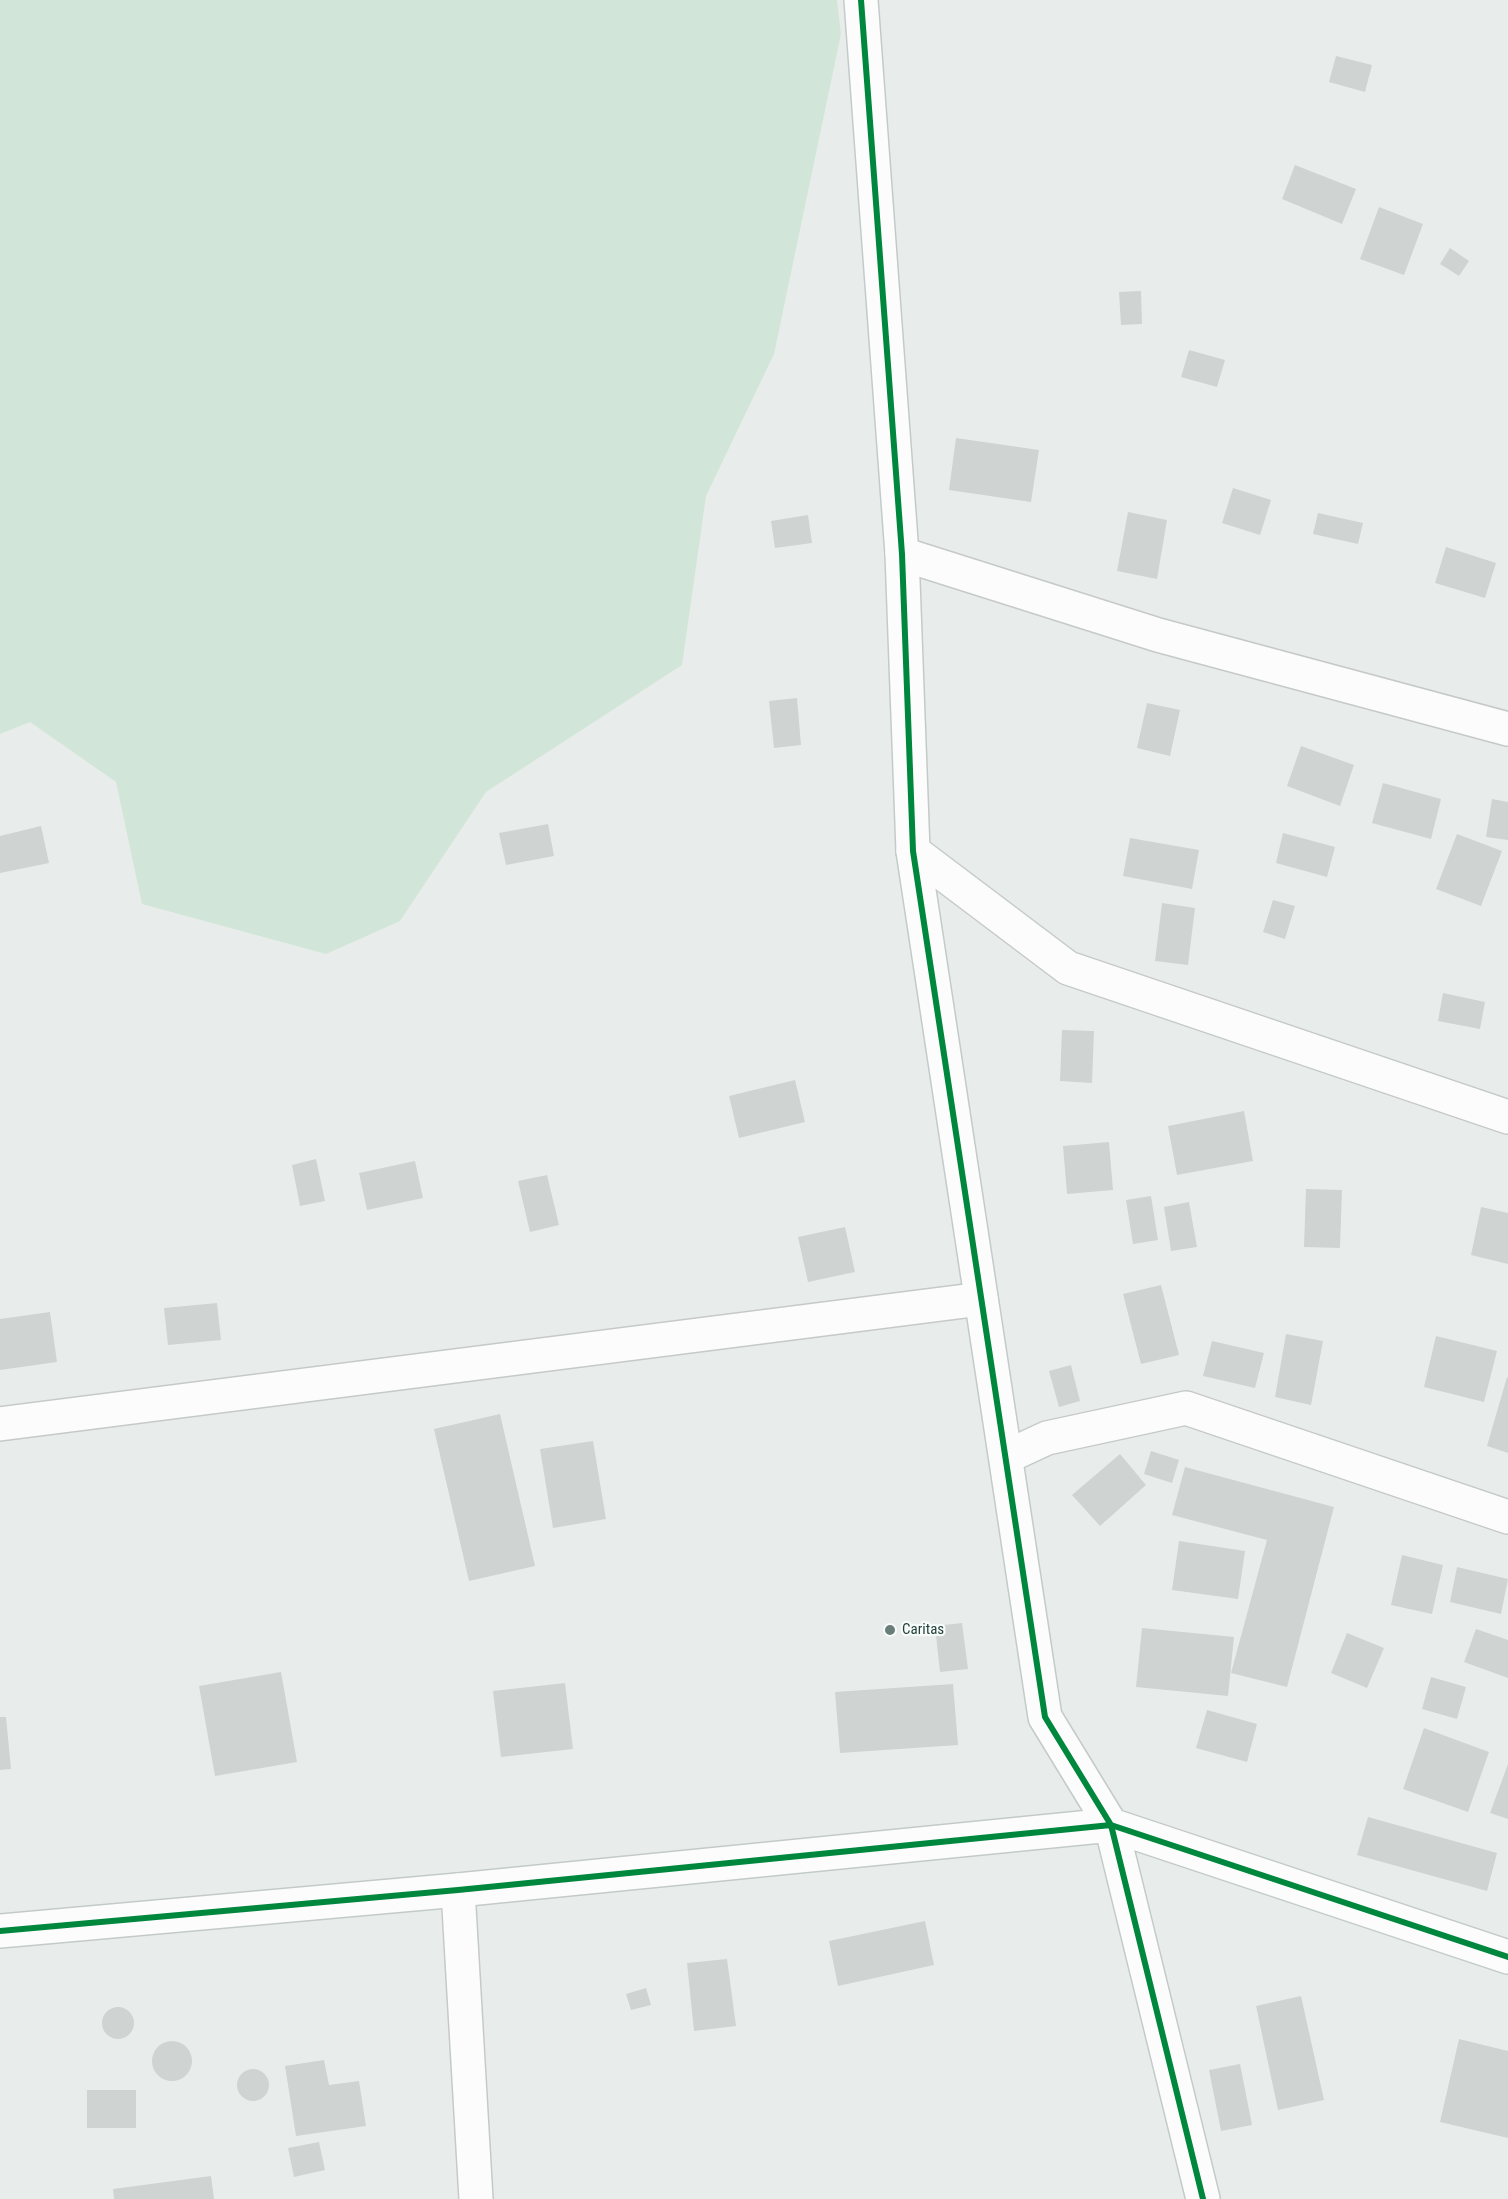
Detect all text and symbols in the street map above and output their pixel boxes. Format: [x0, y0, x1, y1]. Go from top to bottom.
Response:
place label: Caritas [902, 1621, 944, 1639]
marker: Caritas [883, 1623, 897, 1637]

